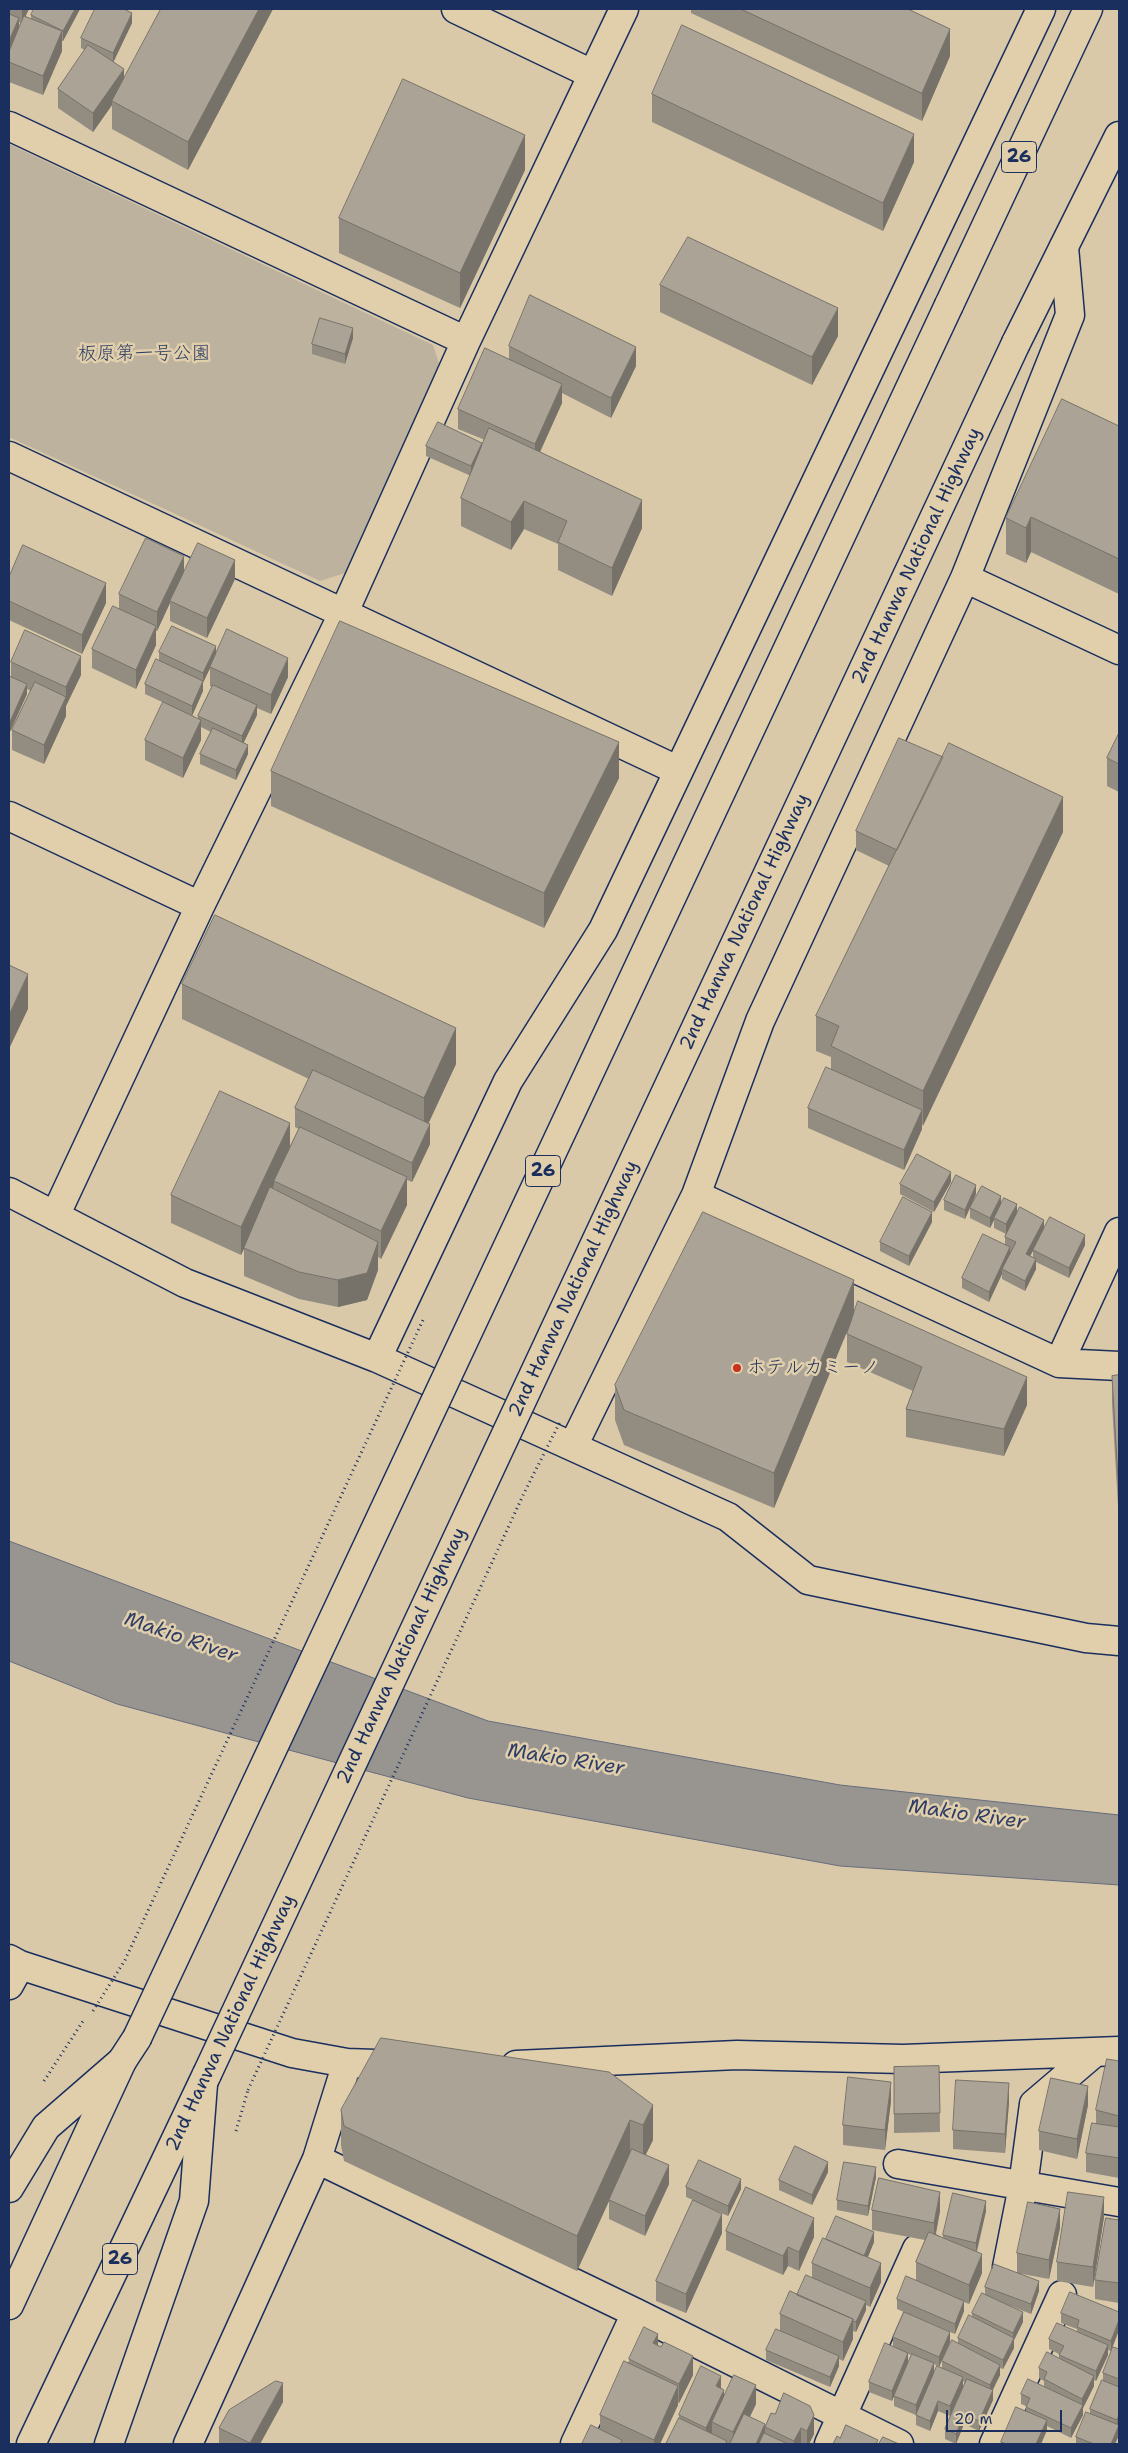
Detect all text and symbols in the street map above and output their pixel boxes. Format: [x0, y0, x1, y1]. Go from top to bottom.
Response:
road number: 26 [1002, 142, 1036, 172]
park label: 板原第一号公園 [78, 343, 210, 365]
street label: 2nd Hanwa National Highway [847, 424, 987, 688]
street label: 2nd Hanwa National Highway [675, 790, 815, 1054]
road number: 26 [526, 1156, 560, 1186]
street label: 2nd Hanwa National Highway [504, 1157, 644, 1421]
place label: ホテルカミーノ [747, 1357, 880, 1379]
marker: ホテルカミーノ [731, 1362, 743, 1374]
street label: 2nd Hanwa National Highway [332, 1524, 472, 1788]
water label: Makio River [121, 1607, 241, 1669]
water label: Makio River [506, 1739, 626, 1781]
water label: Makio River [907, 1795, 1027, 1835]
street label: 2nd Hanwa National Highway [161, 1891, 301, 2155]
road number: 26 [102, 2244, 138, 2274]
scale bar [948, 2400, 1064, 2432]
text: 20 m [954, 2409, 993, 2429]

